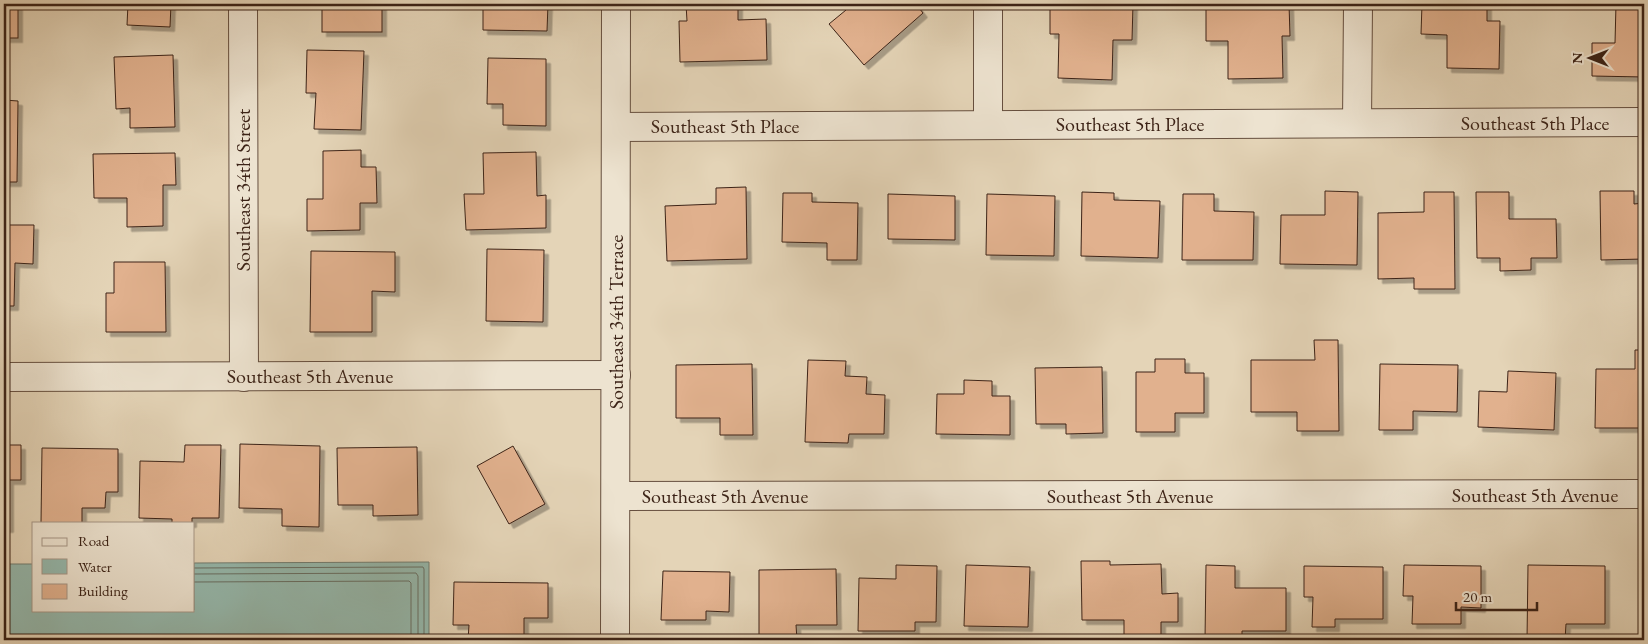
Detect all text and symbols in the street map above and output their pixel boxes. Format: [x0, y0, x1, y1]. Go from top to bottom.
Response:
north arrow [1566, 32, 1616, 82]
text: N [1568, 52, 1586, 64]
street label: Southeast 34th Street [230, 108, 256, 271]
street label: Southeast 5th Place [1461, 110, 1609, 136]
street label: Southeast 5th Place [1056, 111, 1204, 137]
street label: Southeast 5th Place [651, 113, 799, 139]
street label: Southeast 34th Terrace [603, 235, 629, 409]
street label: Southeast 5th Avenue [227, 363, 393, 389]
street label: Southeast 5th Avenue [1452, 482, 1618, 508]
street label: Southeast 5th Avenue [642, 483, 808, 509]
street label: Southeast 5th Avenue [1047, 483, 1213, 509]
legend [32, 522, 195, 612]
text: Road [78, 531, 110, 550]
text: Water [78, 557, 112, 576]
scale bar [1456, 579, 1537, 611]
text: Building [78, 581, 128, 600]
text: 20 m [1463, 587, 1492, 606]

